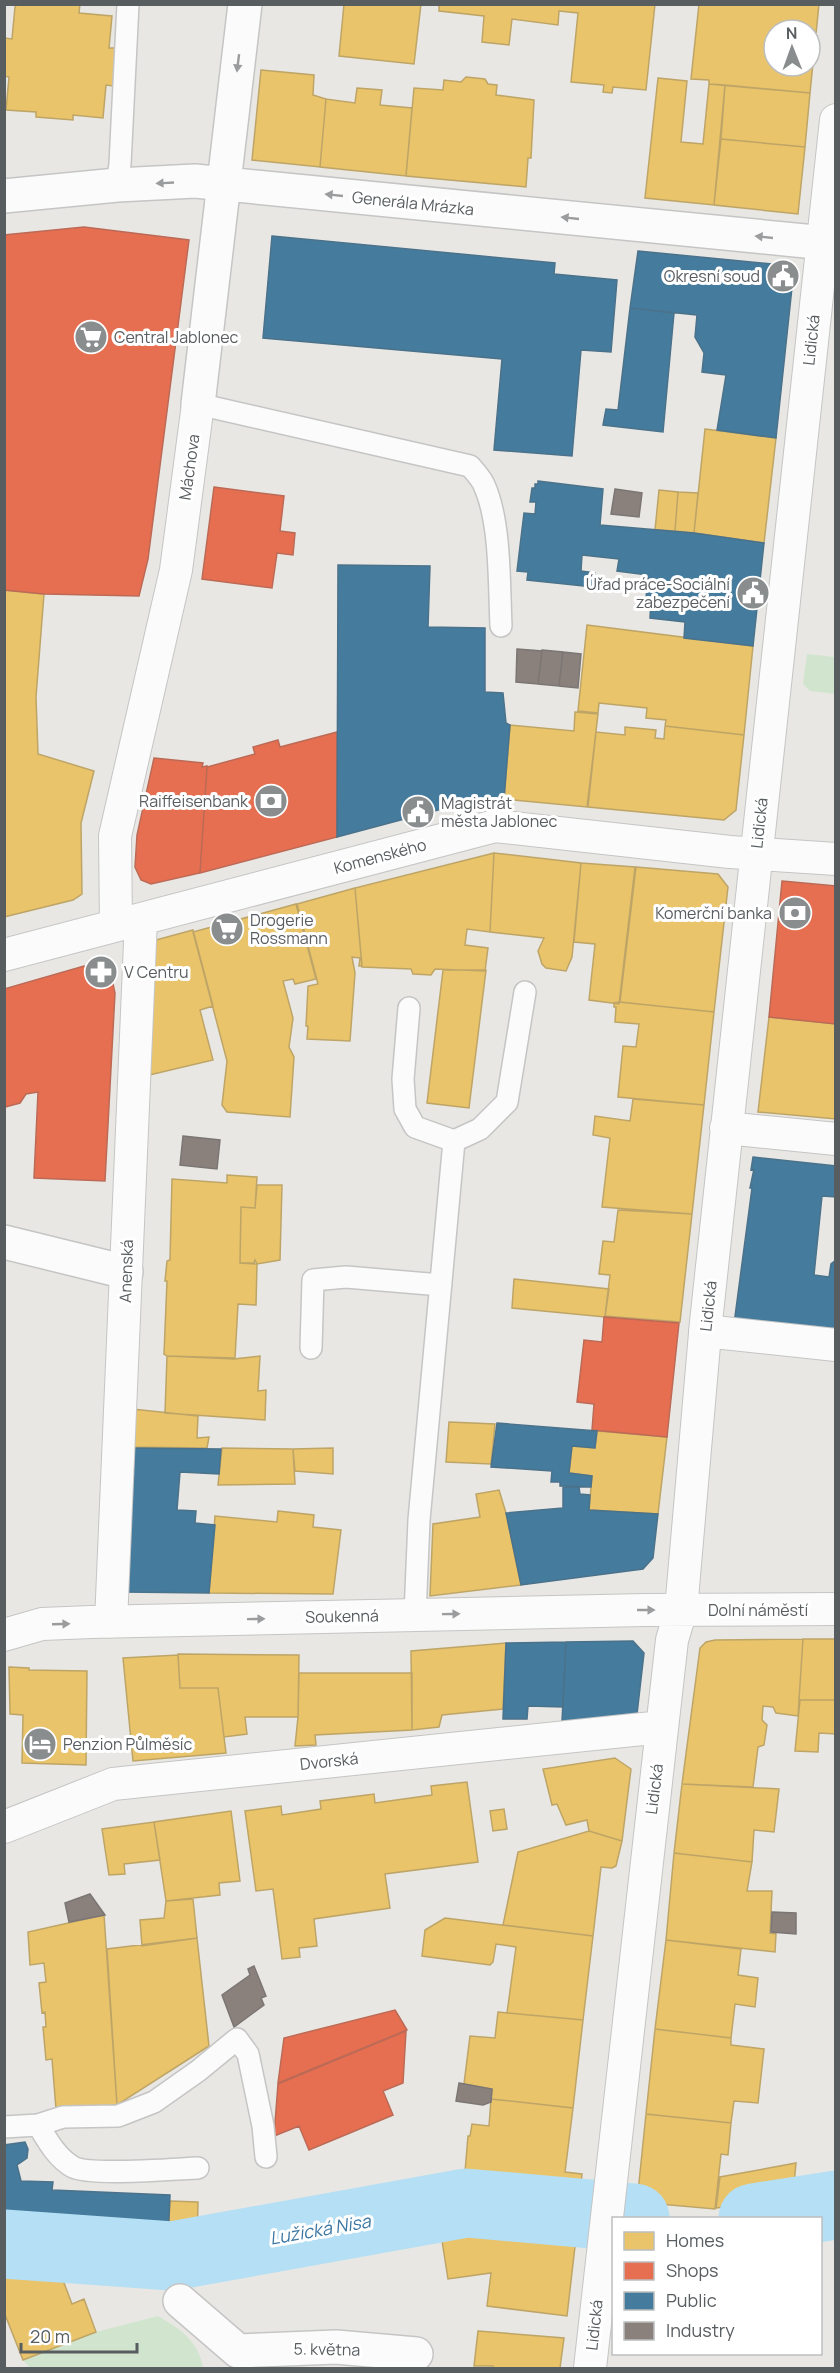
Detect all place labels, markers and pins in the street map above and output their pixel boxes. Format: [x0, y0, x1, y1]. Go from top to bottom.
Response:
public building icon: Okresní soud [765, 258, 801, 294]
place label: Okresní soud [664, 265, 760, 287]
supermarket icon: Central Jablonec [73, 319, 109, 355]
place label: Central Jablonec [114, 326, 239, 348]
place label: Úřad práce-Sociální zabezpečení [586, 573, 730, 613]
public building icon: Úřad práce-Sociální zabezpečení [735, 575, 771, 611]
bank icon: Raiffeisenbank [253, 783, 289, 819]
place label: Raiffeisenbank [139, 790, 249, 812]
place label: Magistrát města Jablonec [441, 792, 558, 832]
public building icon: Magistrát města Jablonec [400, 794, 436, 830]
bank icon: Komerční banka [777, 895, 813, 931]
place label: Komerční banka [655, 902, 772, 924]
place label: Drogerie Rossmann [250, 909, 328, 949]
supermarket icon: Drogerie Rossmann [209, 911, 245, 947]
pharmacy icon: V Centru [83, 954, 119, 990]
place label: V Centru [124, 961, 189, 983]
hotel icon: Penzion Půlměsíc [22, 1726, 58, 1762]
place label: Penzion Půlměsíc [63, 1733, 193, 1755]

